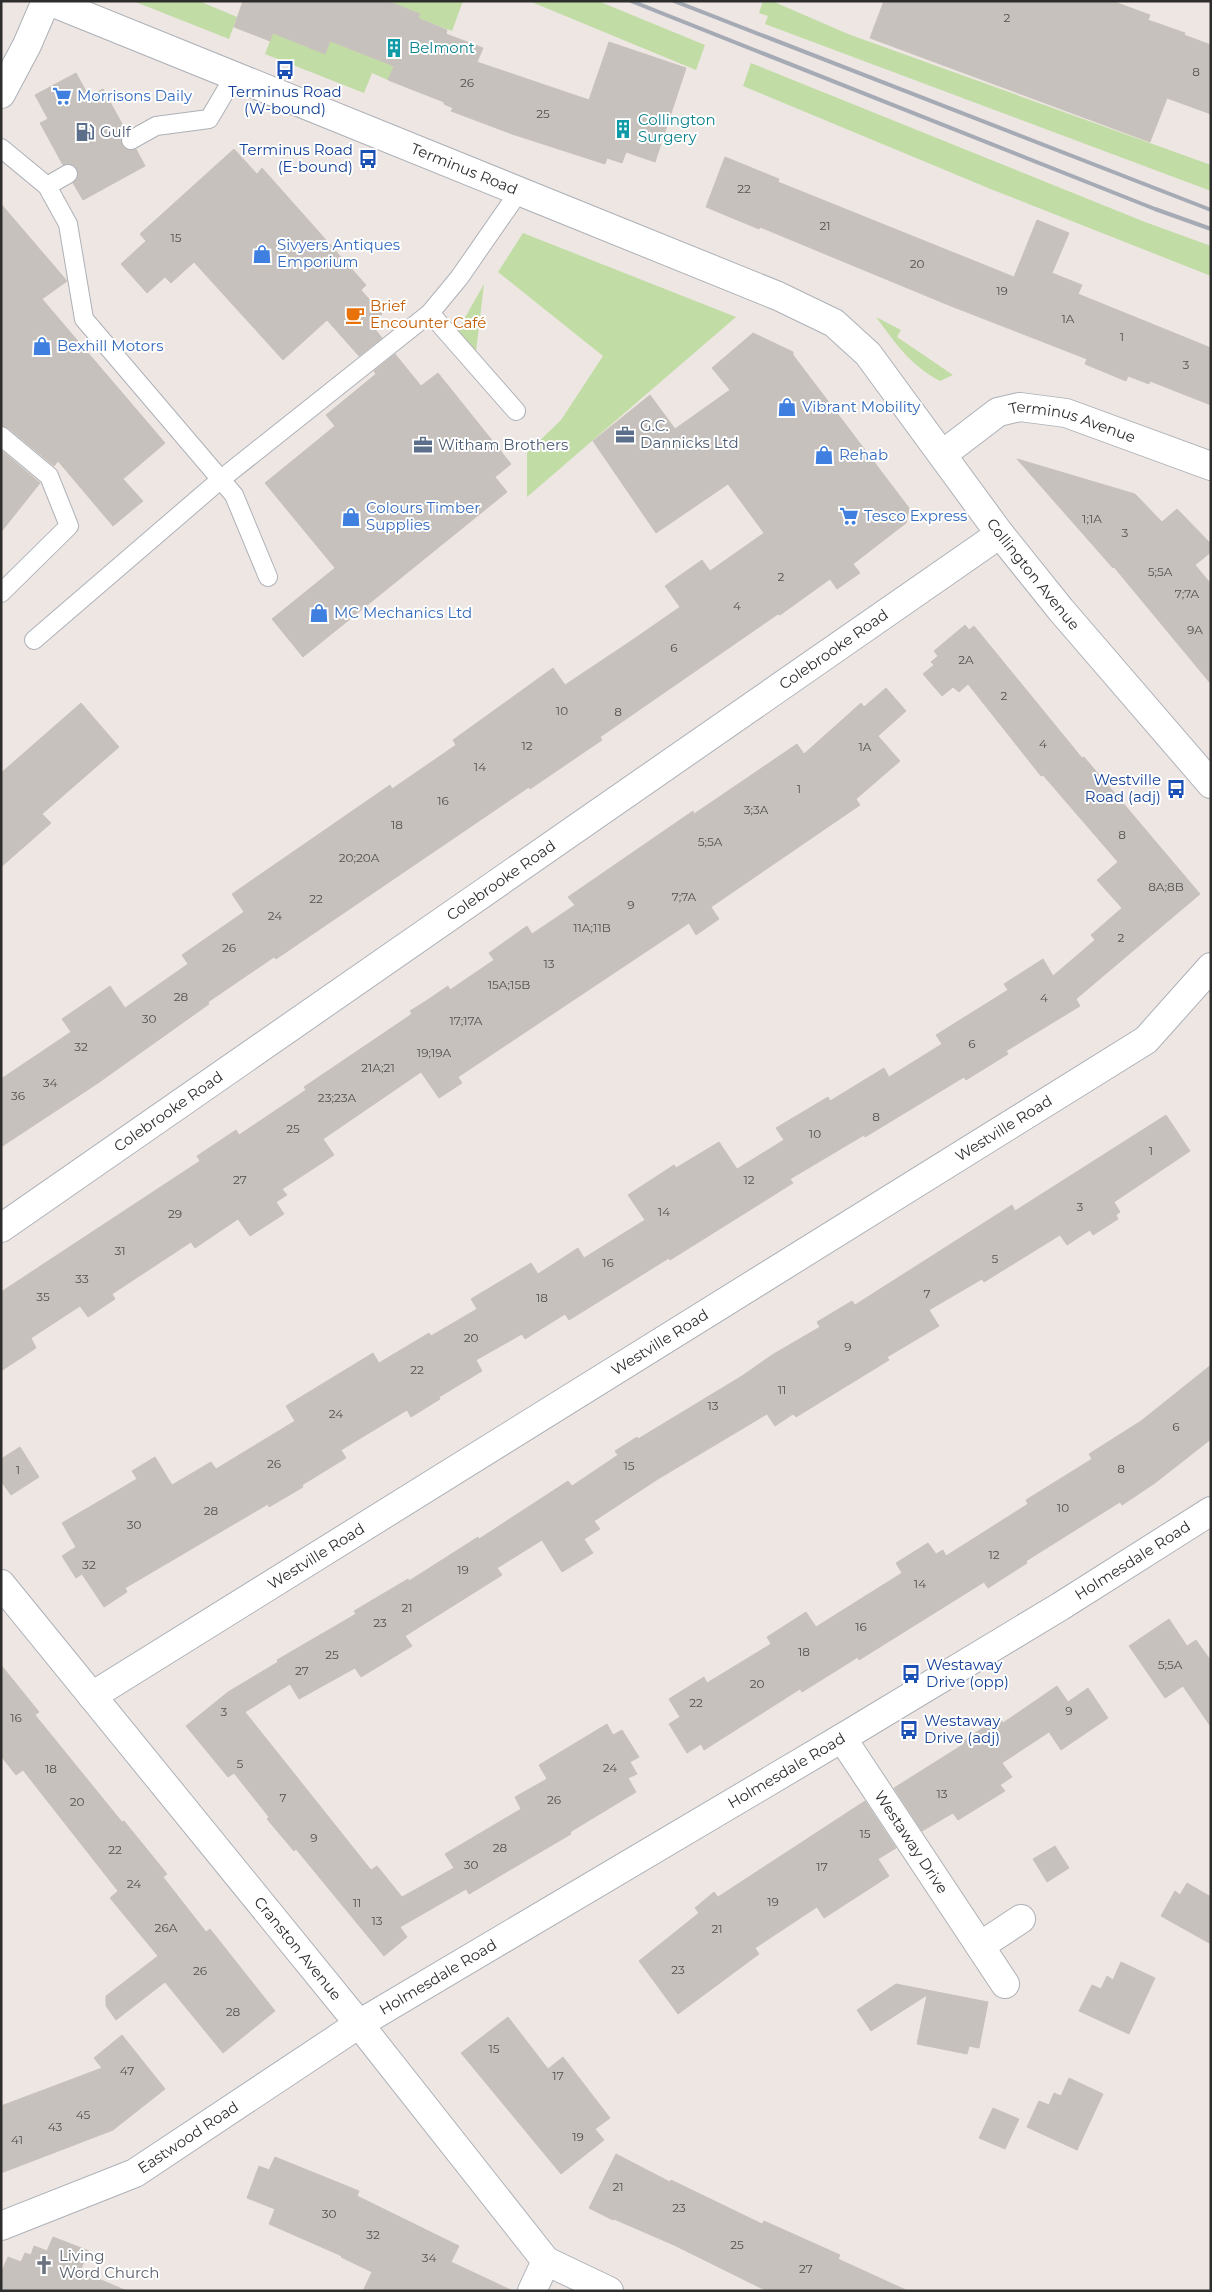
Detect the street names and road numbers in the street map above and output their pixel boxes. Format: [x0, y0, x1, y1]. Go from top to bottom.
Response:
street label: Terminus Road [408, 138, 521, 199]
street label: Terminus Avenue [1007, 397, 1138, 447]
street label: Collington Avenue [983, 514, 1084, 634]
street label: Colebrooke Road [775, 605, 892, 694]
street label: Colebrooke Road [443, 836, 559, 925]
street label: Colebrooke Road [110, 1067, 226, 1156]
street label: Westville Road [952, 1091, 1056, 1165]
street label: Westville Road [608, 1305, 712, 1379]
street label: Holmesdale Road [1071, 1516, 1194, 1604]
street label: Westville Road [264, 1519, 368, 1593]
street label: Holmesdale Road [724, 1728, 848, 1813]
street label: Westaway Drive [871, 1787, 952, 1897]
street label: Cranston Avenue [250, 1892, 346, 2004]
street label: Holmesdale Road [376, 1935, 500, 2019]
street label: Eastwood Road [134, 2097, 242, 2178]

